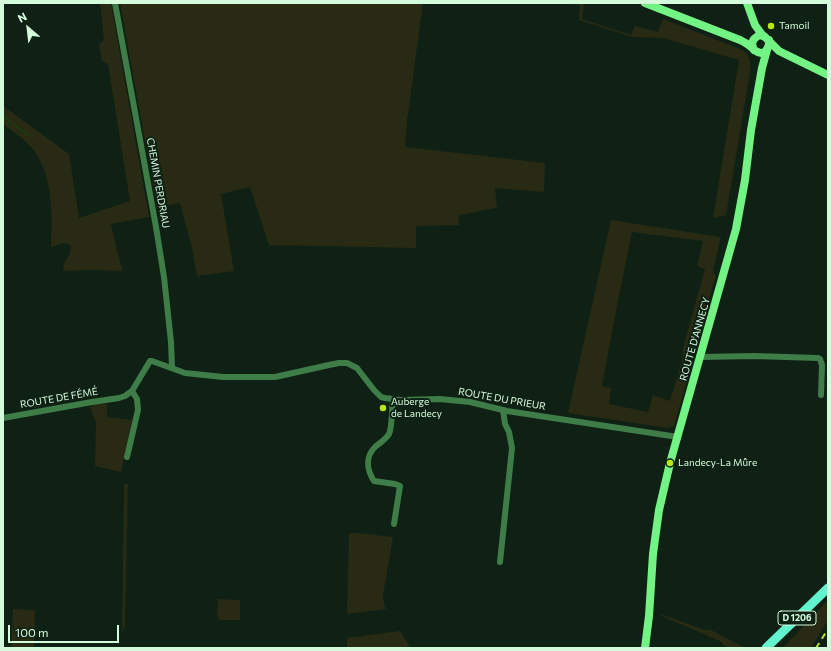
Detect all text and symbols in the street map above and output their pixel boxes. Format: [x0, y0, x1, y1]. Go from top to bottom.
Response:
north arrow [8, 8, 48, 48]
text: N [15, 9, 29, 25]
place label: Tamoil [779, 20, 810, 32]
marker: Tamoil [766, 21, 776, 31]
street label: CHEMIN PERDRIAU [144, 137, 172, 229]
street label: ROUTE D'ANNECY [677, 296, 713, 382]
street label: ROUTE DE FÉMÉ [19, 385, 99, 411]
street label: ROUTE DU PRIEUR [457, 385, 547, 413]
place label: Auberge de Landecy [391, 396, 442, 420]
marker: Auberge de Landecy [378, 403, 388, 413]
place label: Landecy-La Mûre [678, 457, 757, 469]
marker: Landecy-La Mûre [665, 458, 675, 468]
road number: D 1206 [778, 611, 816, 625]
scale bar [10, 617, 121, 643]
text: 100 m [15, 625, 49, 639]

